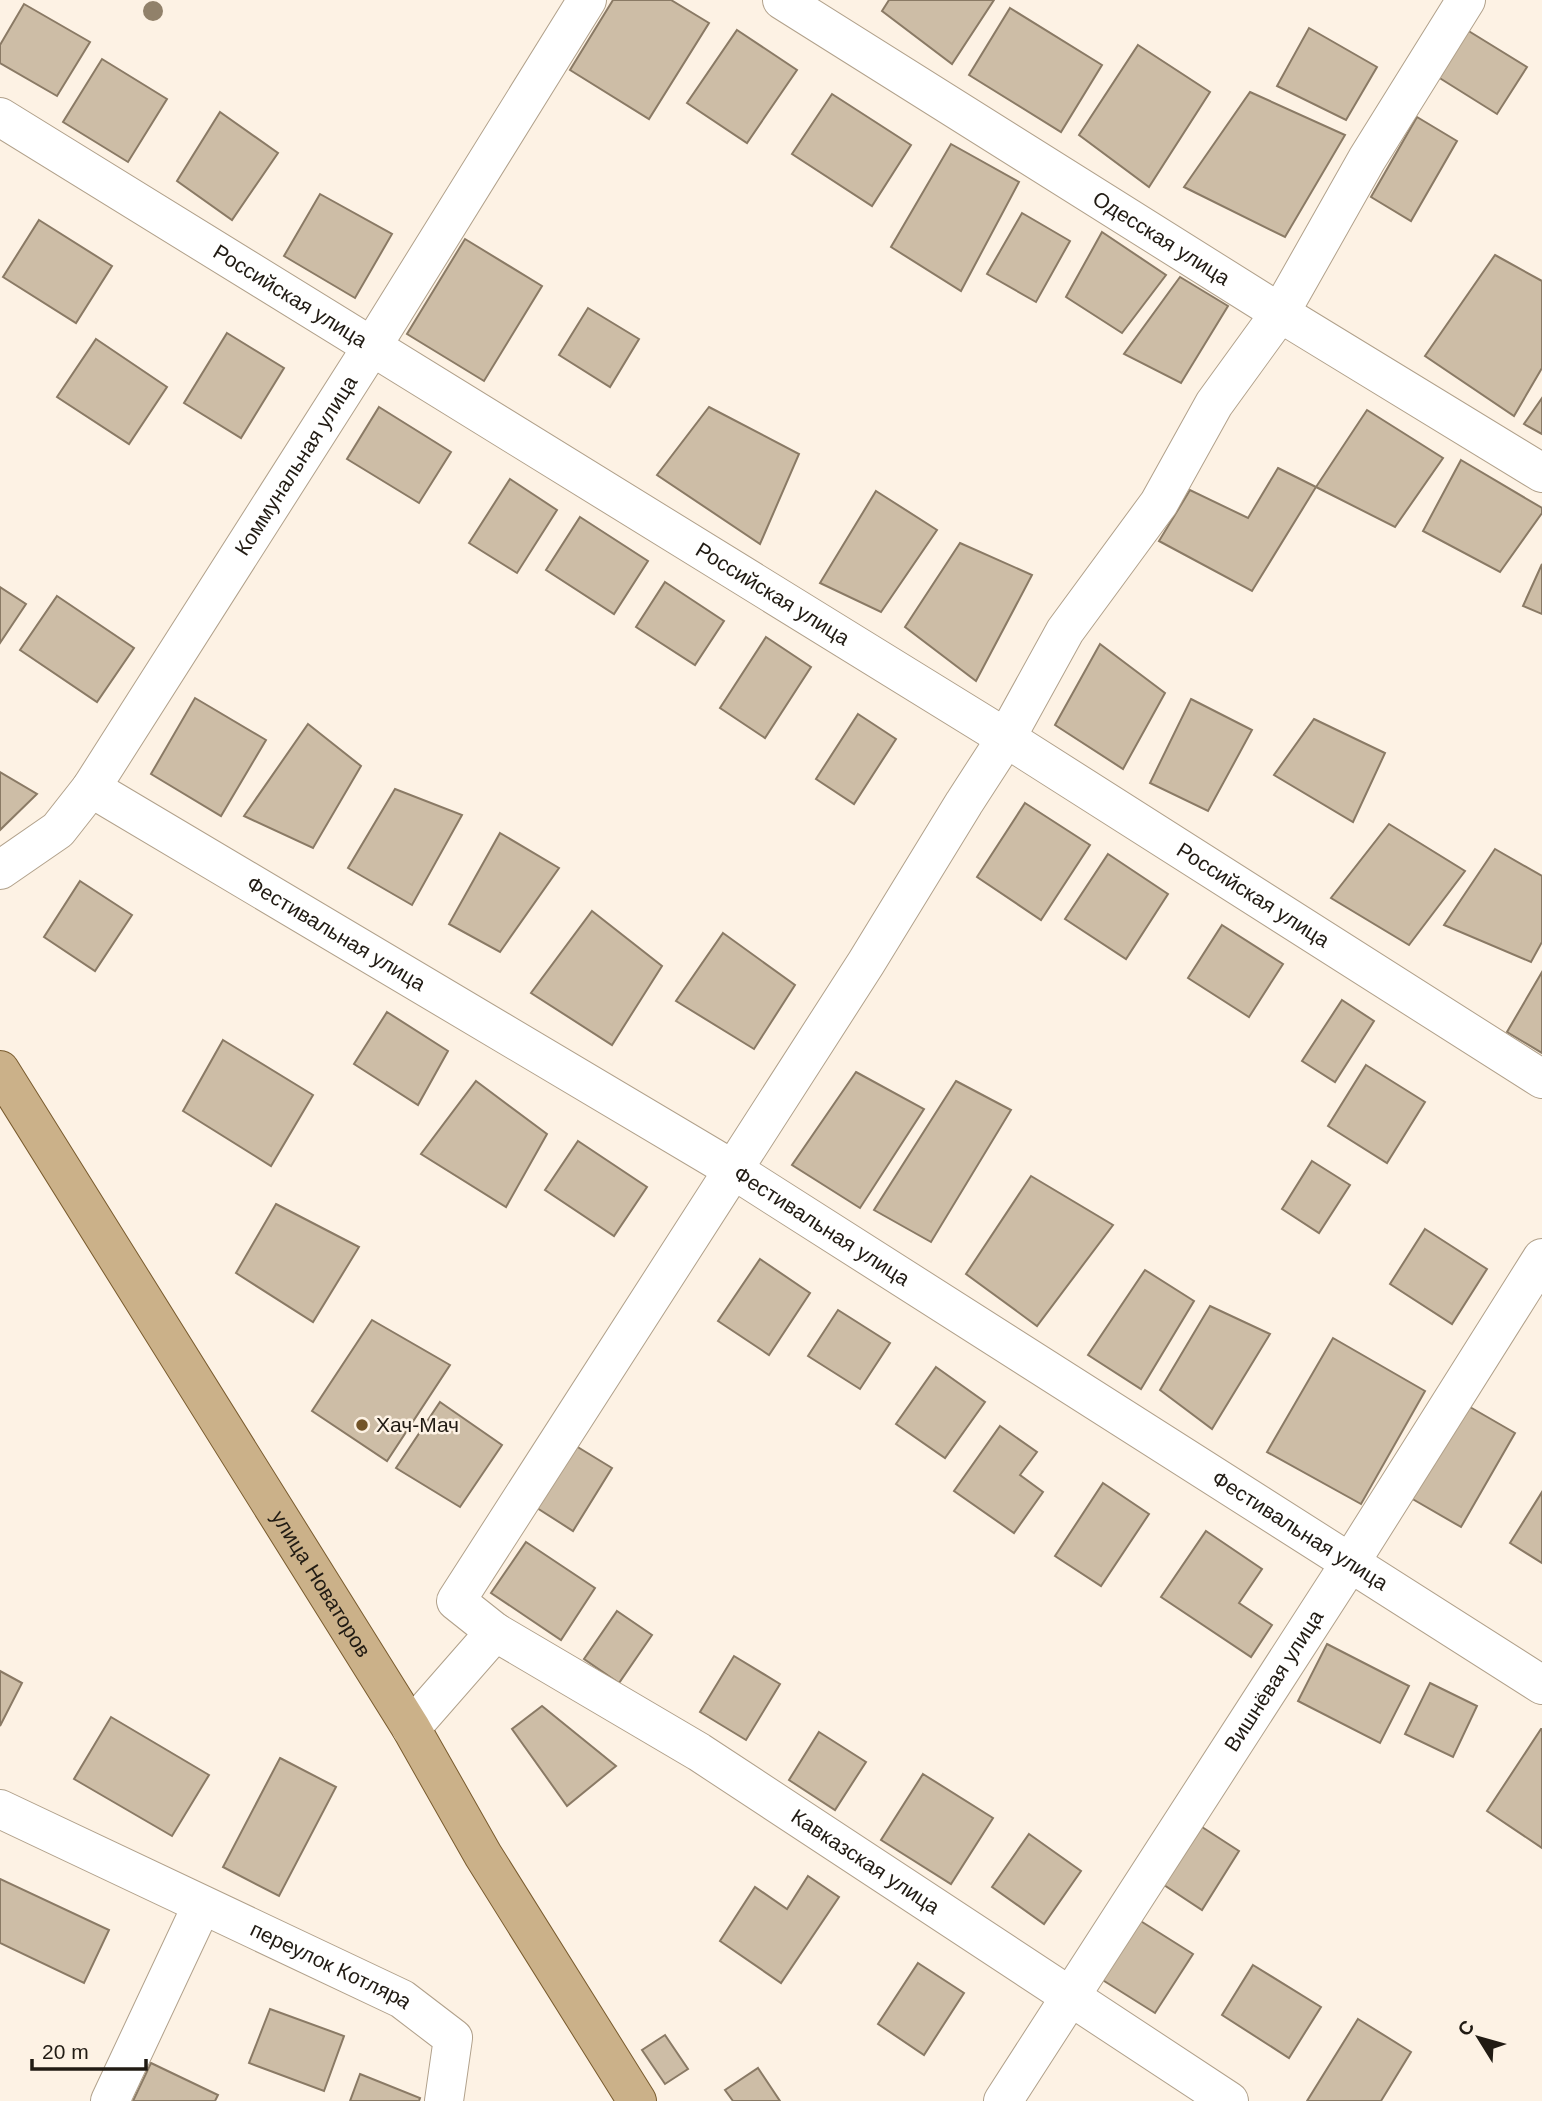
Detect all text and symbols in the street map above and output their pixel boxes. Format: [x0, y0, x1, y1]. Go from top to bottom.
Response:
street label: Одесская улица [1089, 186, 1234, 290]
street label: Российская улица [209, 240, 372, 352]
street label: Коммунальная улица [230, 371, 362, 559]
street label: Российская улица [692, 537, 854, 650]
street label: Российская улица [1173, 838, 1334, 952]
street label: Фестивальная улица [243, 871, 430, 995]
street label: Фестивальная улица [730, 1161, 914, 1290]
place label: Хач-Мач [376, 1413, 459, 1436]
marker: Хач-Мач [354, 1417, 370, 1433]
street label: Фестивальная улица [1208, 1466, 1392, 1595]
street label: улица Новаторов [267, 1506, 376, 1661]
street label: Вишнёвая улица [1220, 1605, 1328, 1755]
street label: Кавказская улица [787, 1804, 944, 1918]
street label: переулок Котляра [247, 1917, 417, 2013]
north arrow [1444, 2003, 1514, 2073]
text: С [1453, 2016, 1479, 2040]
scale bar [32, 2028, 145, 2072]
text: 20 m [42, 2040, 89, 2063]

